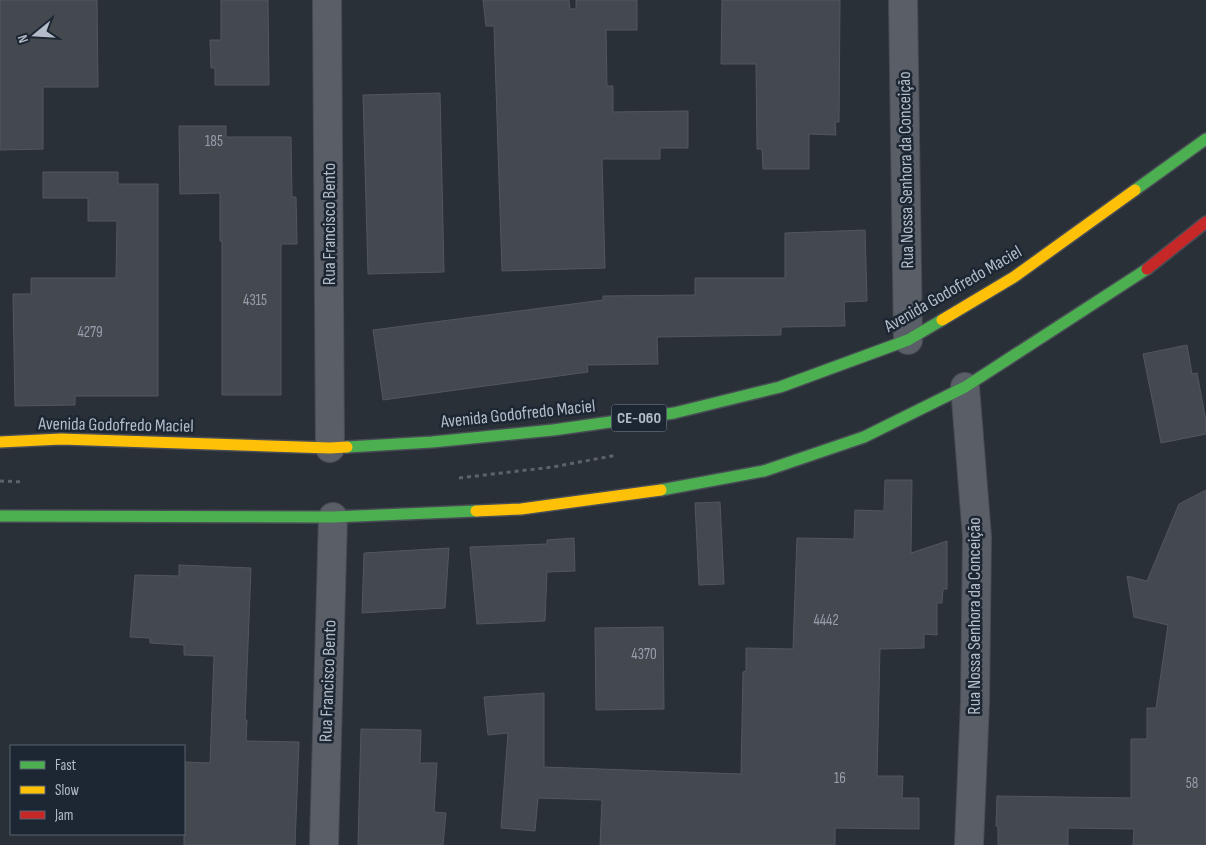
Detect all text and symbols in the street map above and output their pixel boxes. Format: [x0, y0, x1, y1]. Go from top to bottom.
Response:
north arrow [10, 10, 60, 60]
text: N [14, 33, 32, 45]
street label: Rua Nossa Senhora da Conceição [894, 71, 918, 269]
house number: 185 [205, 132, 223, 151]
street label: Rua Francisco Bento [319, 163, 340, 285]
street label: Avenida Godofredo Maciel [880, 241, 1025, 337]
house number: 4315 [243, 291, 267, 310]
house number: 4279 [77, 323, 103, 342]
street label: Avenida Godofredo Maciel [439, 395, 596, 433]
road number: CE-060 [612, 404, 666, 432]
street label: Avenida Godofredo Maciel [37, 413, 194, 437]
street label: Rua Nossa Senhora da Conceição [964, 517, 985, 715]
house number: 4442 [813, 611, 839, 630]
street label: Rua Francisco Bento [315, 620, 341, 742]
house number: 4370 [631, 645, 657, 664]
legend [10, 745, 185, 835]
text: Fast [55, 756, 77, 775]
house number: 16 [834, 769, 846, 788]
house number: 58 [1186, 774, 1198, 793]
text: Slow [55, 781, 79, 800]
text: Jam [54, 806, 73, 825]

